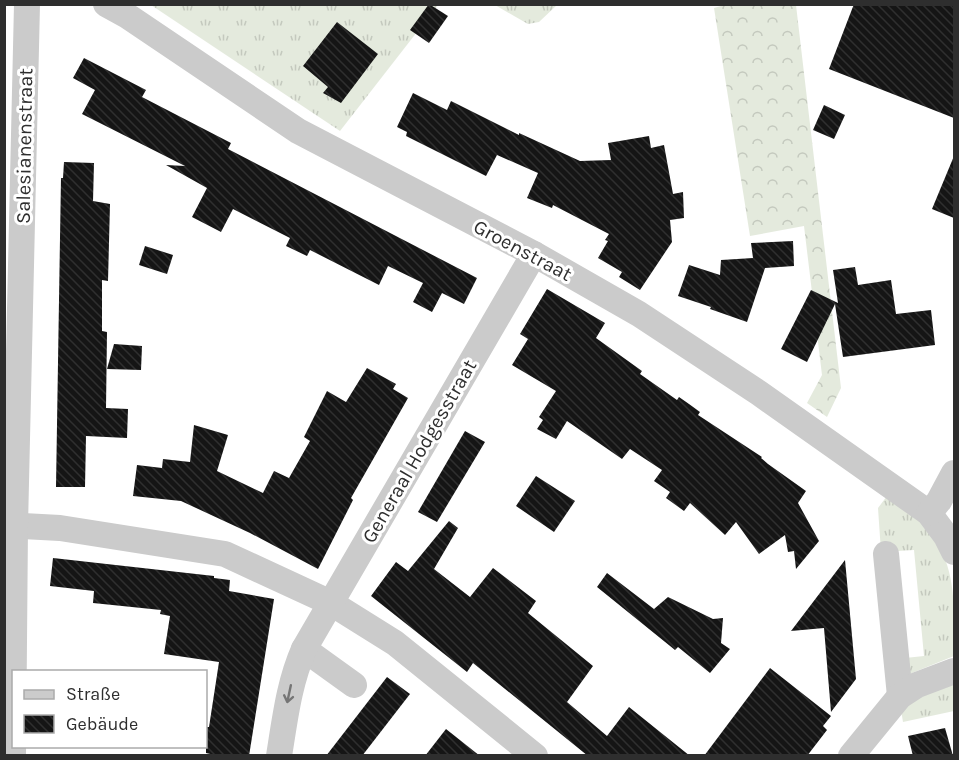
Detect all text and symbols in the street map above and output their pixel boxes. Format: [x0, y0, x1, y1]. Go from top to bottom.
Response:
street label: Salesianenstraat [12, 68, 37, 224]
street label: Groenstraat [470, 215, 576, 286]
street label: Generaal Hodgesstraat [357, 355, 482, 547]
legend [12, 670, 207, 748]
text: Straße [66, 683, 120, 705]
one-way arrow [283, 684, 294, 703]
text: Gebäude [66, 713, 138, 735]

